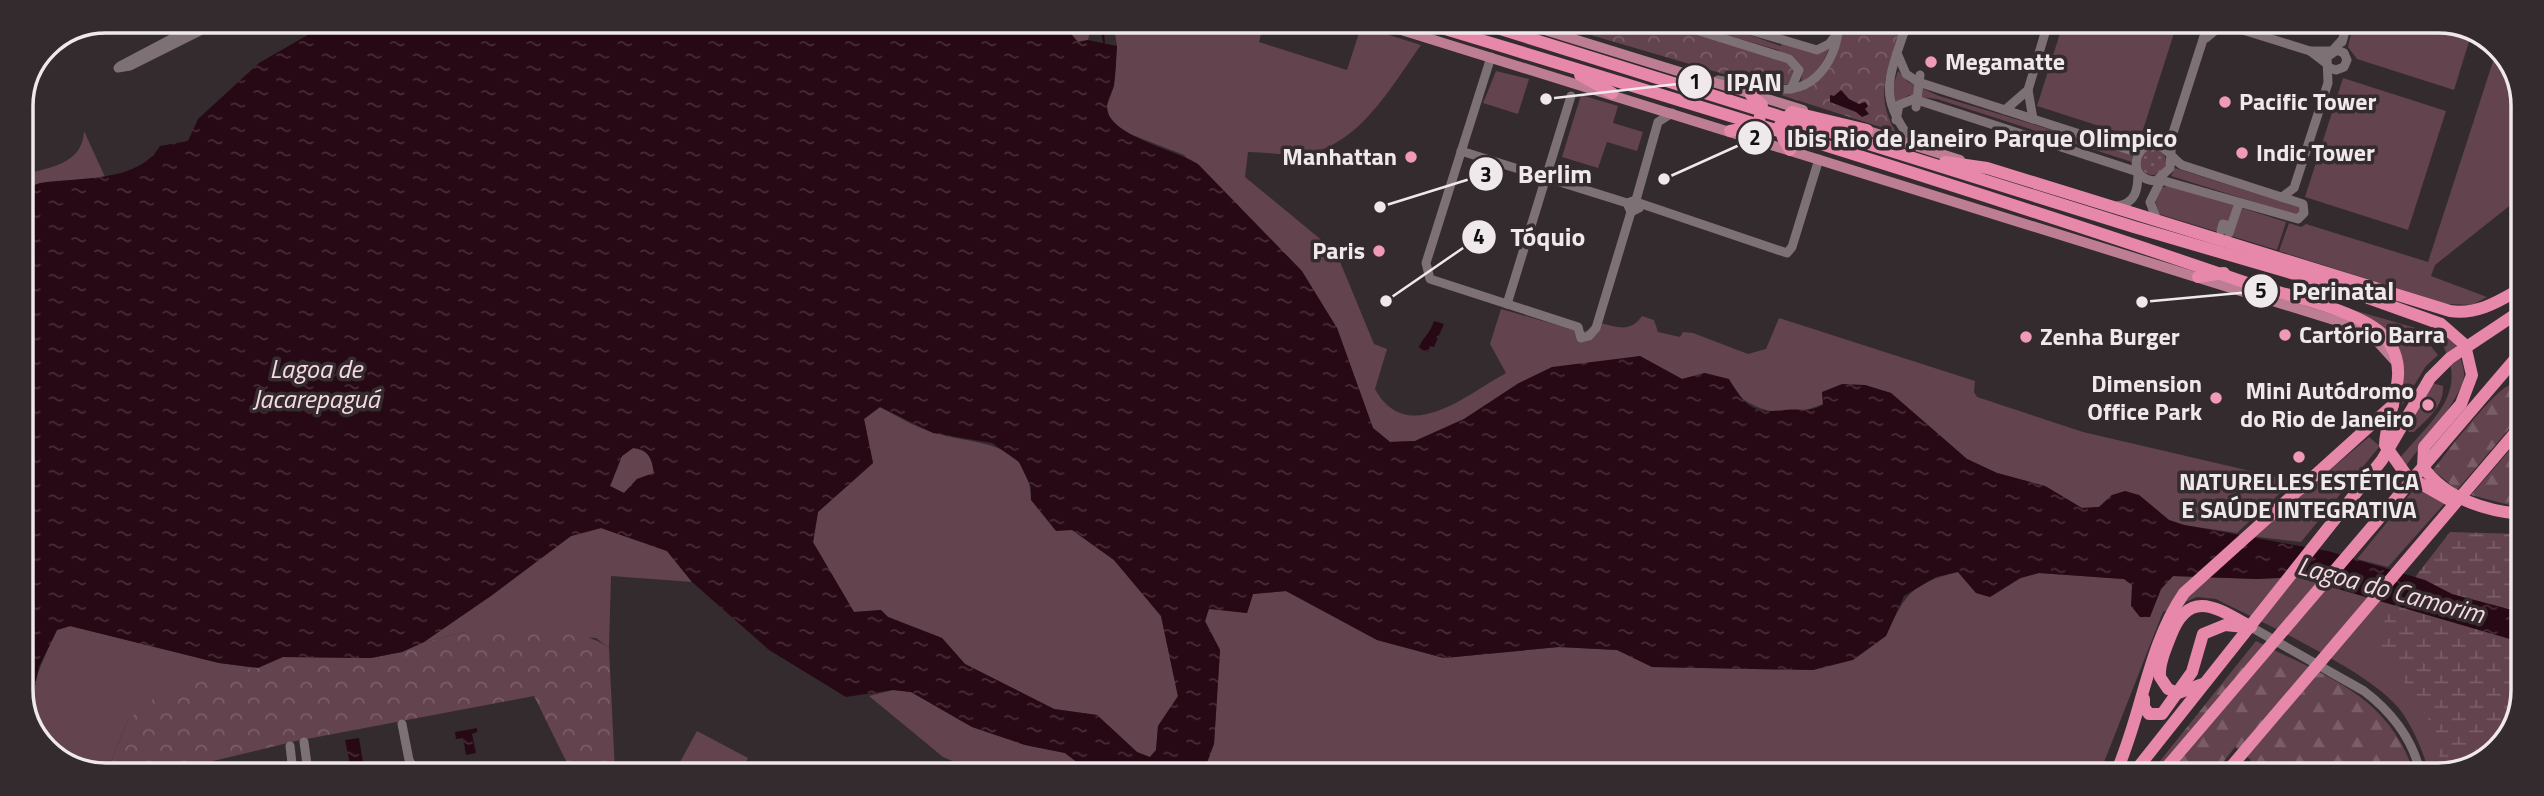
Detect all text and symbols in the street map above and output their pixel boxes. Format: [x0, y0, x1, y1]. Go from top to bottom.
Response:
place label: Megamatte [1945, 43, 2065, 79]
marker: Megamatte [1923, 54, 1939, 70]
callout: IPAN [1677, 59, 1796, 106]
text: IPAN [1726, 62, 1782, 101]
text: 1 [1689, 65, 1701, 97]
place label: Pacific Tower [2239, 83, 2376, 119]
marker: Pacific Tower [2217, 94, 2233, 110]
callout: Ibis Rio de Janeiro Parque Olimpico [1737, 115, 2191, 162]
text: Ibis Rio de Janeiro Parque Olimpico [1787, 118, 2177, 157]
text: 2 [1749, 121, 1761, 153]
place label: Indic Tower [2256, 134, 2375, 170]
place label: Manhattan [1282, 138, 1397, 174]
marker: Indic Tower [2234, 145, 2250, 161]
marker: Manhattan [1403, 149, 1419, 165]
callout: Berlim [1468, 151, 1606, 198]
text: Berlim [1518, 154, 1592, 193]
text: 3 [1480, 158, 1492, 190]
callout: Tóquio [1462, 214, 1599, 261]
text: Tóquio [1511, 217, 1585, 256]
text: 4 [1473, 220, 1485, 252]
place label: Paris [1312, 232, 1365, 268]
marker: Paris [1371, 243, 1387, 259]
callout: Perinatal [2243, 267, 2408, 314]
text: Perinatal [2292, 271, 2394, 310]
text: 5 [2255, 274, 2267, 306]
place label: Cartório Barra [2299, 316, 2445, 352]
place label: Zenha Burger [2040, 318, 2180, 354]
marker: Cartório Barra [2277, 327, 2293, 343]
marker: Zenha Burger [2018, 329, 2034, 345]
water label: Lagoa de Jacarepaguá [252, 349, 382, 418]
place label: Dimension Office Park [2087, 365, 2203, 429]
place label: Mini Autódromo do Rio de Janeiro [2240, 372, 2414, 436]
marker: Dimension Office Park [2208, 390, 2224, 406]
marker: Mini Autódromo do Rio de Janeiro [2420, 397, 2436, 413]
marker: NATURELLES ESTÉTICA E SAÚDE INTEGRATIVA [2291, 449, 2307, 465]
place label: NATURELLES ESTÉTICA E SAÚDE INTEGRATIVA [2179, 463, 2420, 527]
water label: Lagoa do Camorim [2293, 546, 2490, 633]

